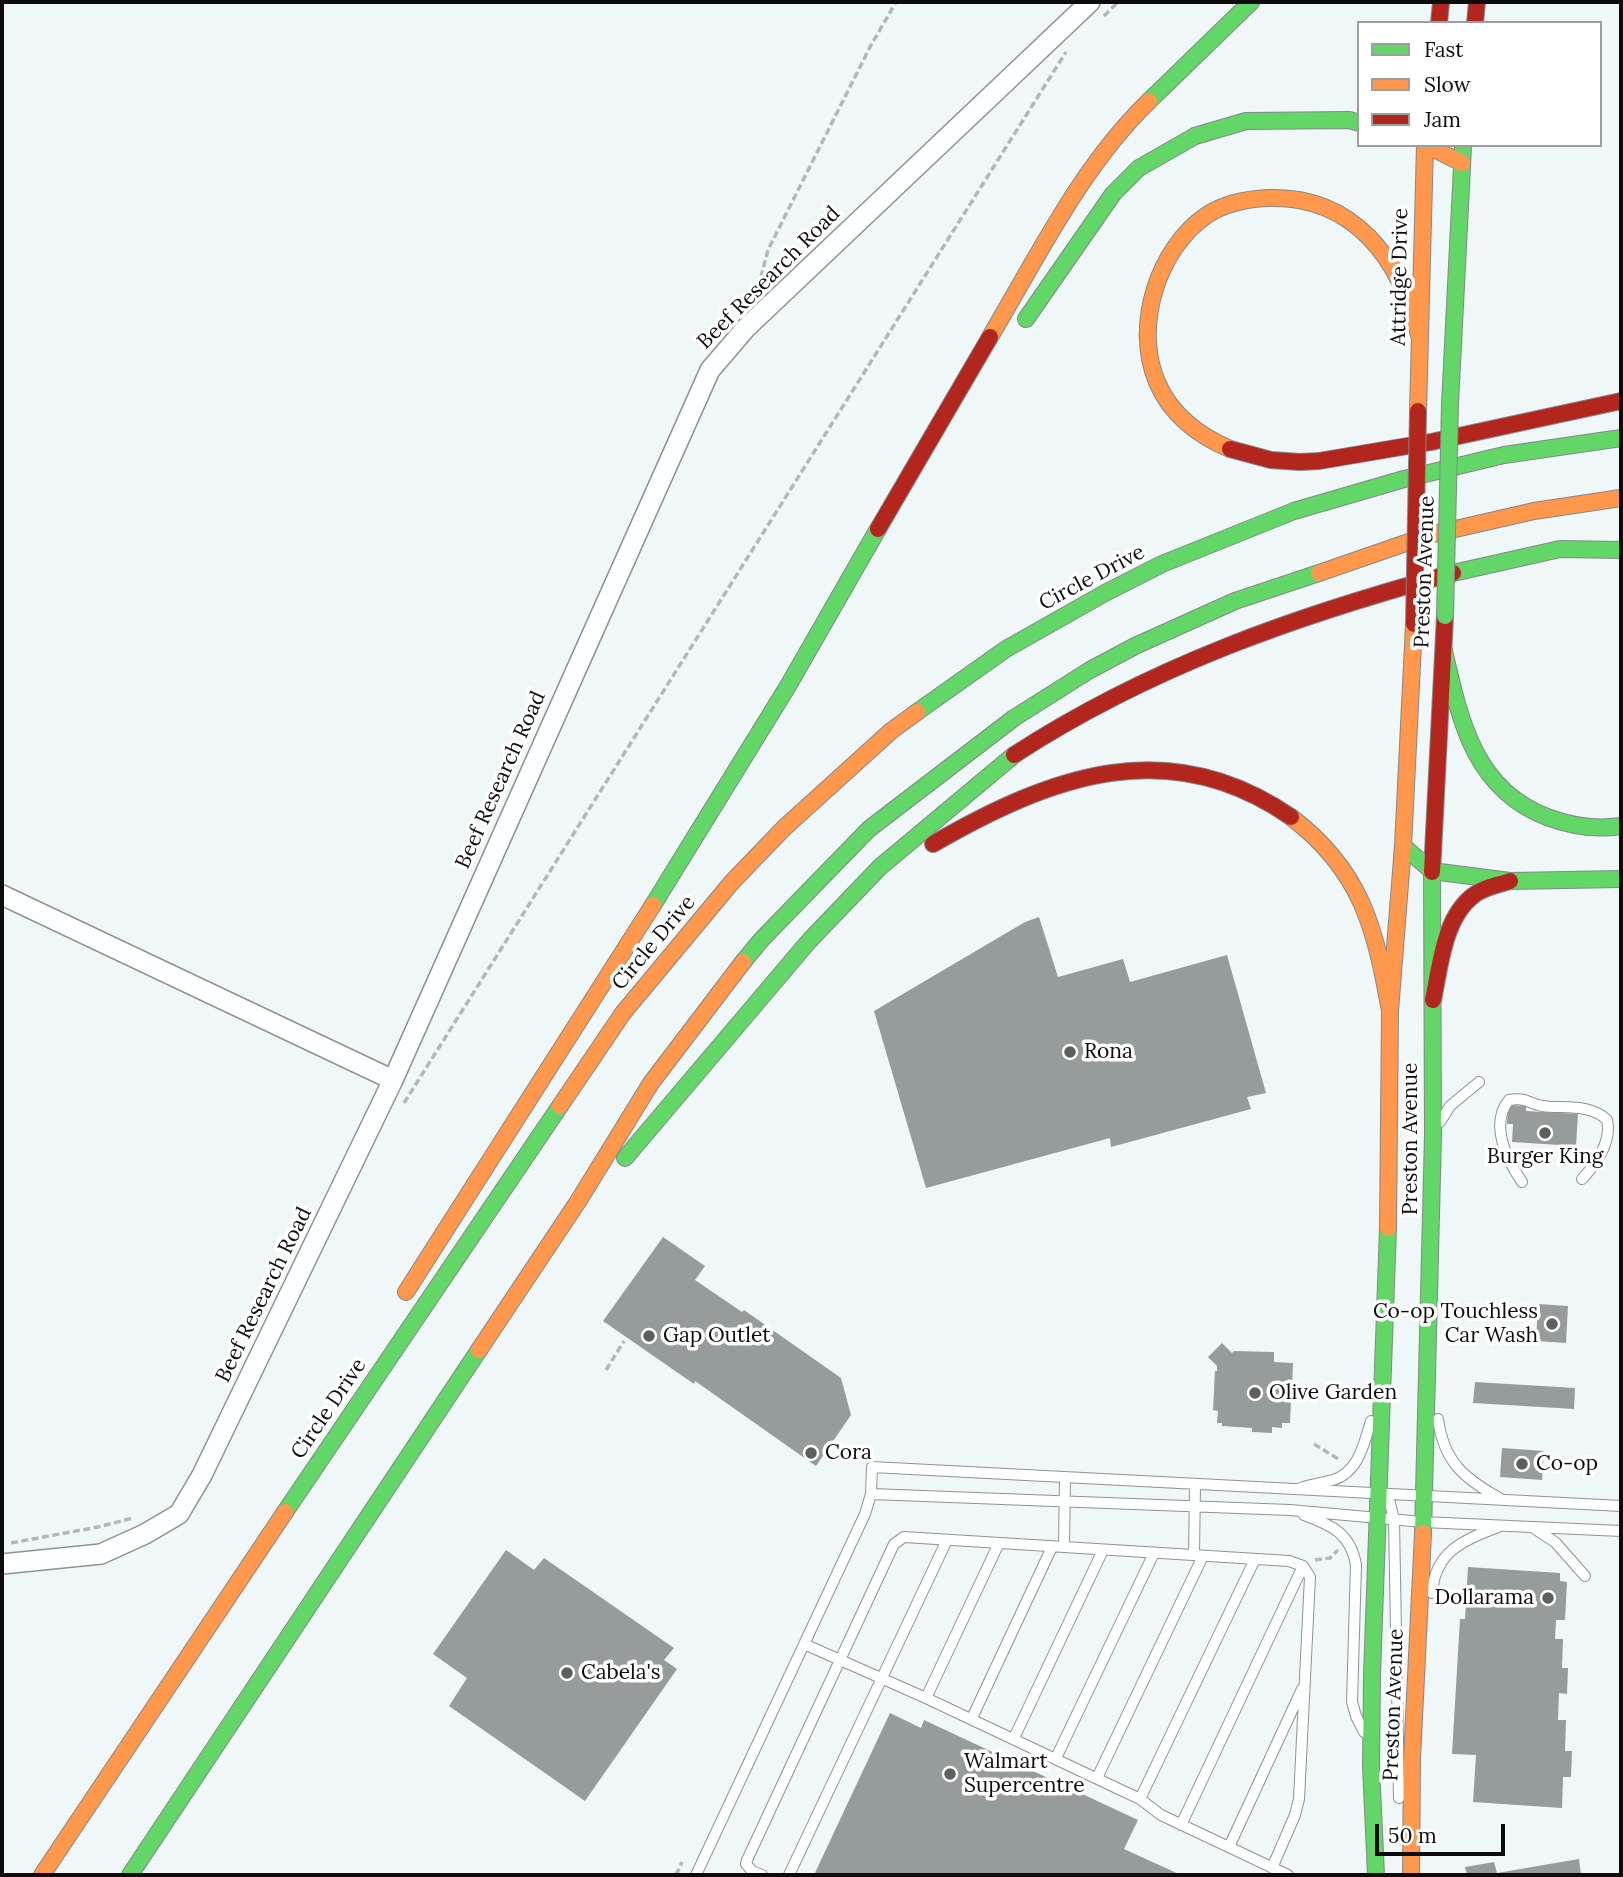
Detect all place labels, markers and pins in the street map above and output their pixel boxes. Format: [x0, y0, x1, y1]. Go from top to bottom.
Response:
place label: Rona [1084, 1039, 1133, 1065]
marker: Rona [1062, 1044, 1078, 1060]
marker: Burger King [1537, 1125, 1553, 1141]
place label: Burger King [1487, 1144, 1603, 1170]
place label: Co-op Touchless Car Wash [1373, 1299, 1538, 1349]
marker: Co-op Touchless Car Wash [1544, 1316, 1560, 1332]
place label: Gap Outlet [663, 1323, 770, 1349]
marker: Gap Outlet [641, 1328, 657, 1344]
place label: Olive Garden [1269, 1380, 1397, 1406]
marker: Olive Garden [1247, 1385, 1263, 1401]
place label: Cora [825, 1440, 872, 1466]
marker: Cora [803, 1445, 819, 1461]
place label: Co-op [1536, 1451, 1598, 1477]
marker: Co-op [1514, 1456, 1530, 1472]
place label: Dollarama [1434, 1585, 1534, 1611]
marker: Dollarama [1540, 1590, 1556, 1606]
place label: Cabela's [581, 1660, 661, 1686]
marker: Cabela's [559, 1665, 575, 1681]
place label: Walmart Supercentre [964, 1749, 1085, 1799]
marker: Walmart Supercentre [942, 1766, 958, 1782]

